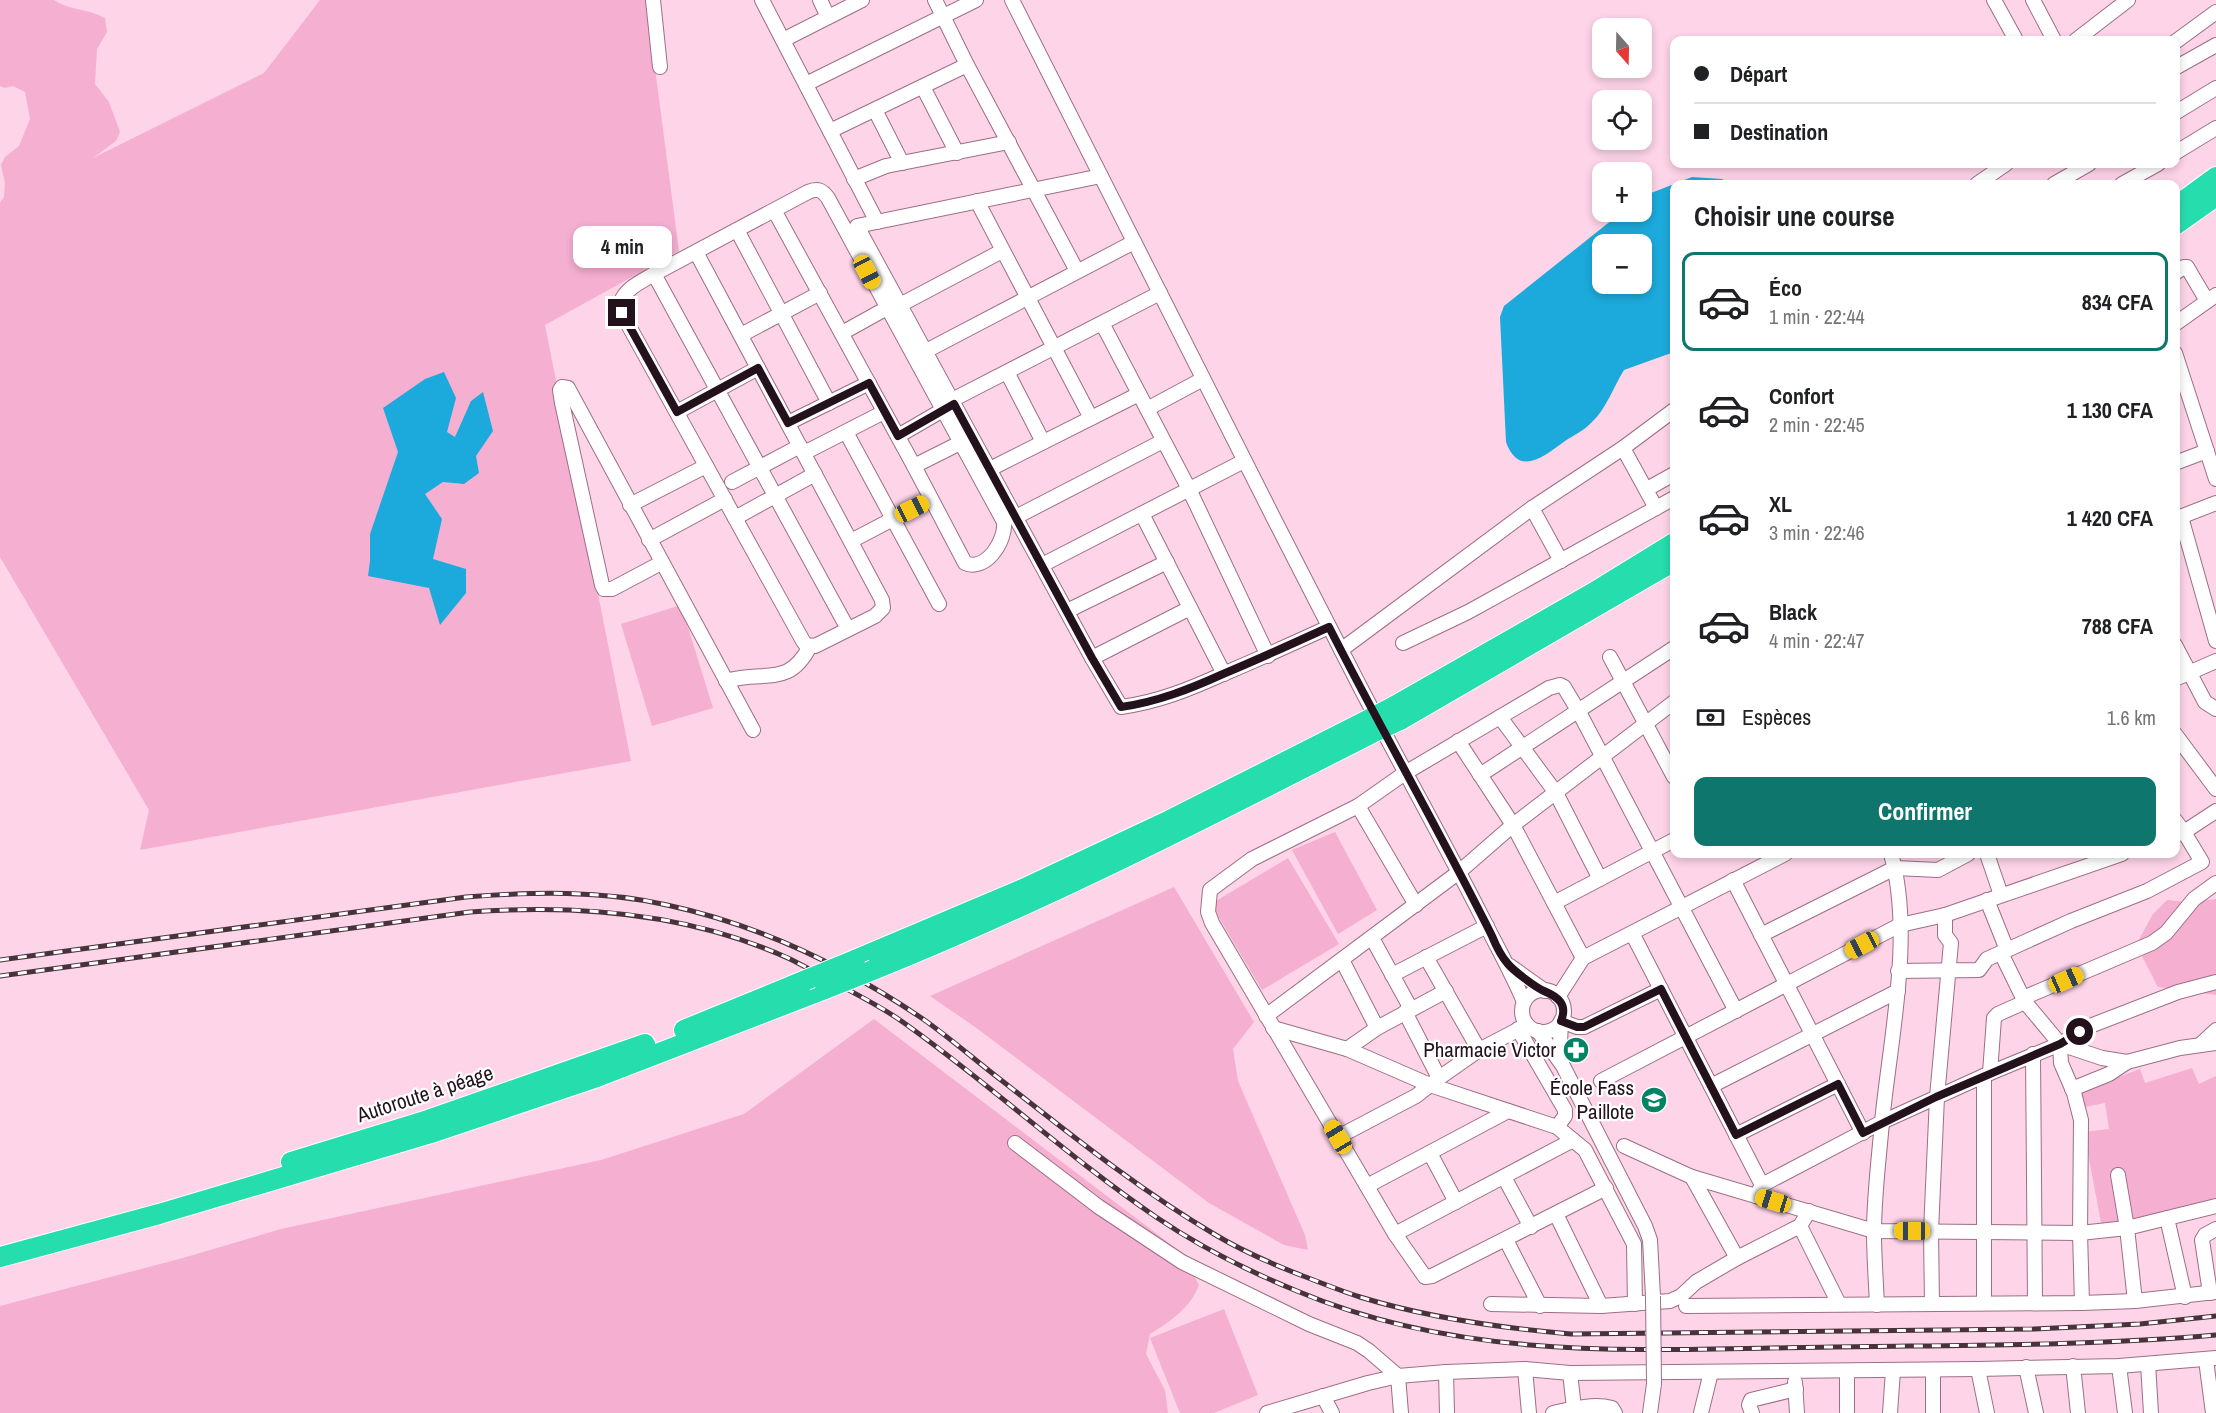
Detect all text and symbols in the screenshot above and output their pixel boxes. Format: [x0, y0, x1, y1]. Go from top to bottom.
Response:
north arrow [1592, 18, 1652, 78]
map controls [1592, 18, 1652, 294]
text: Départ [1730, 59, 1787, 89]
button: locate [1592, 90, 1652, 150]
text: Destination [1730, 117, 1828, 147]
button: + [1592, 162, 1652, 222]
text: Choisir une course [1694, 198, 1895, 234]
callout: 4 min [572, 226, 672, 268]
text: 4 min [601, 233, 644, 260]
button: − [1592, 234, 1652, 294]
car [851, 252, 883, 292]
text: Éco [1769, 273, 1802, 303]
icon: car [1697, 275, 1751, 329]
text: 834 CFA [2082, 287, 2153, 317]
route end [608, 299, 635, 326]
text: 1 min · 22:44 [1769, 303, 1865, 330]
text: Confort [1769, 381, 1834, 411]
icon: car [1697, 383, 1751, 437]
text: 1 130 CFA [2067, 395, 2153, 425]
text: 2 min · 22:45 [1769, 411, 1865, 438]
text: XL [1769, 489, 1792, 519]
icon: car [1697, 491, 1751, 545]
car [892, 493, 932, 525]
text: 1 420 CFA [2067, 503, 2153, 533]
text: 3 min · 22:46 [1769, 519, 1865, 546]
text: Black [1769, 597, 1817, 627]
icon: car [1697, 599, 1751, 653]
text: 788 CFA [2082, 611, 2153, 641]
text: 4 min · 22:47 [1769, 627, 1865, 654]
icon: cash [1694, 701, 1727, 734]
text: Espèces [1742, 702, 1811, 732]
text: 1.6 km [2107, 704, 2156, 731]
button: Confirmer [1694, 777, 2156, 846]
car [1842, 929, 1882, 961]
car [2046, 964, 2086, 996]
route start [2066, 1018, 2093, 1045]
place label: Pharmacie Victor [1423, 1035, 1556, 1064]
pharmacy icon: Pharmacie Victor [1561, 1035, 1591, 1065]
street label: Autoroute à péage [352, 1058, 497, 1130]
place label: École Fass Paillote [1550, 1073, 1634, 1126]
school or university icon: École Fass Paillote [1639, 1085, 1669, 1115]
car [1321, 1117, 1355, 1157]
car [1753, 1187, 1793, 1215]
car [1894, 1222, 1930, 1240]

